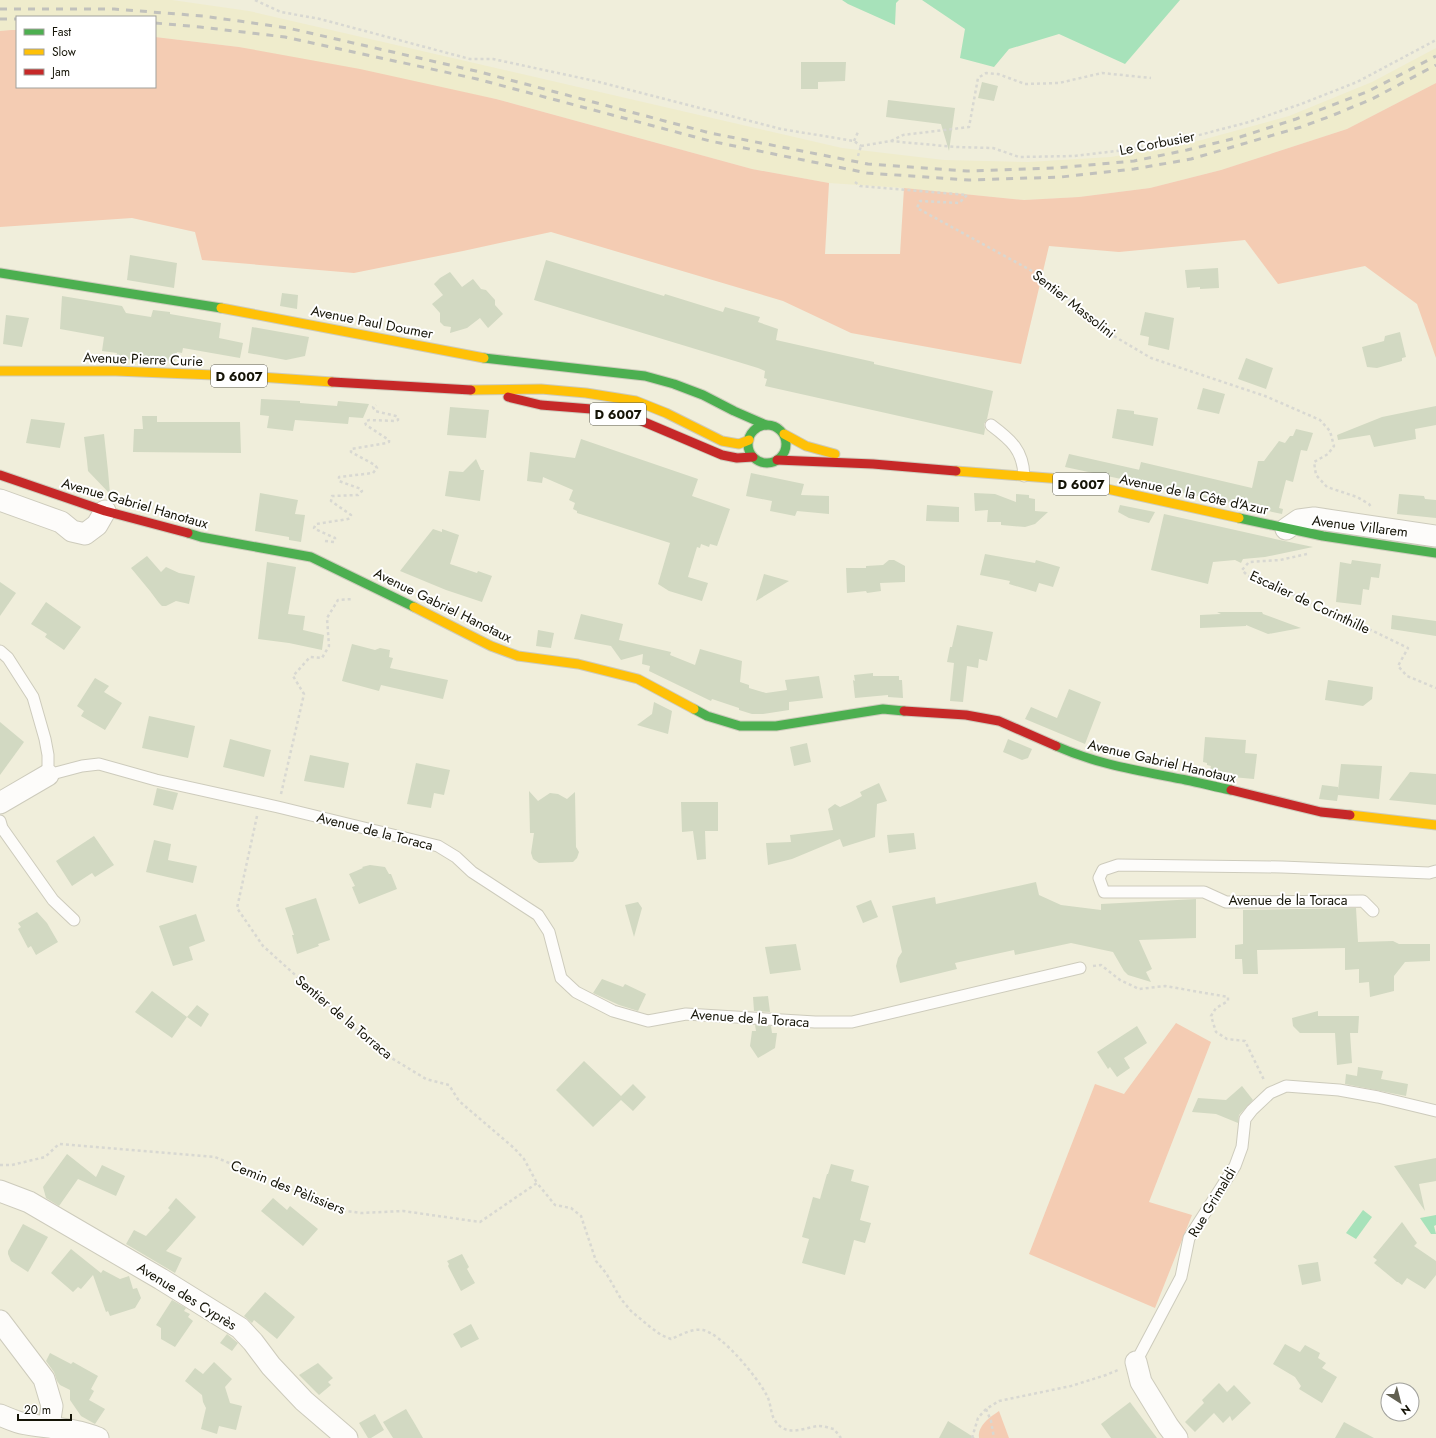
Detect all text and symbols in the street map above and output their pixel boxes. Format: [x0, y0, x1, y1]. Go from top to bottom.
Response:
legend [16, 16, 156, 88]
text: Fast [52, 23, 71, 41]
text: Slow [52, 43, 77, 61]
text: Jam [50, 63, 70, 81]
street label: Le Corbusier [1118, 126, 1197, 160]
street label: Sentier Massolini [1028, 265, 1120, 343]
street label: Avenue Paul Doumer [309, 300, 435, 344]
street label: Avenue Pierre Curie [83, 347, 203, 371]
road number: D 6007 [211, 365, 267, 387]
road number: D 6007 [590, 403, 646, 425]
street label: Avenue de la Côte d'Azur [1118, 468, 1270, 520]
street label: Avenue Gabriel Hanotaux [59, 473, 211, 534]
road number: D 6007 [1053, 473, 1109, 495]
street label: Avenue Villarem [1311, 510, 1409, 542]
street label: Avenue Gabriel Hanotaux [371, 563, 516, 647]
street label: Escalier de Corinthille [1247, 565, 1373, 639]
street label: Avenue Gabriel Hanotaux [1086, 734, 1238, 788]
street label: Avenue de la Toraca [315, 807, 435, 855]
street label: Avenue de la Toraca [1228, 890, 1348, 910]
street label: Sentier de la Torraca [291, 970, 397, 1064]
street label: Avenue de la Toraca [690, 1004, 810, 1032]
street label: Cemin des Pèlissiers [228, 1155, 349, 1219]
street label: Rue Grimaldi [1183, 1163, 1241, 1241]
street label: Avenue des Cyprès [133, 1257, 241, 1335]
north arrow [1380, 1382, 1420, 1422]
scale bar [18, 1396, 71, 1422]
text: 20 m [24, 1401, 51, 1419]
text: N [1398, 1401, 1414, 1419]

